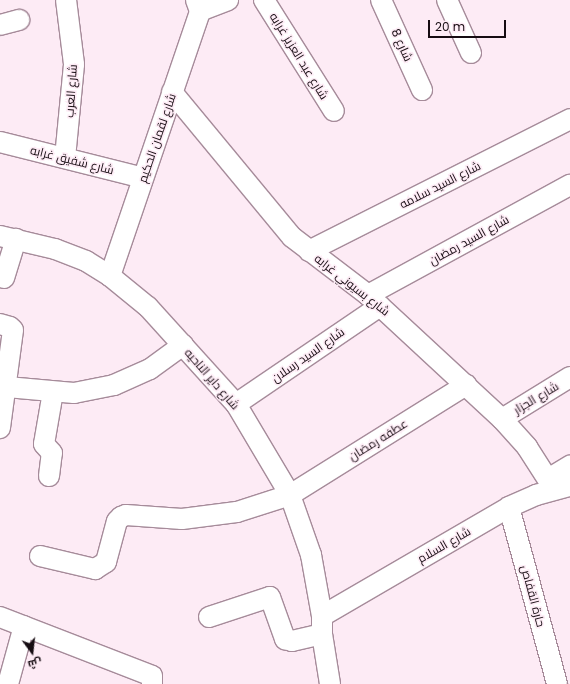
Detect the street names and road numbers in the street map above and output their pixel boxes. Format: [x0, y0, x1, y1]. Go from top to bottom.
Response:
street label: شارع عبد العزيز غرابه [267, 10, 331, 102]
street label: شارع 8 [389, 27, 415, 63]
street label: شارع العرب [62, 64, 80, 118]
street label: شارع لقمان الحكيم [135, 92, 179, 184]
street label: شارع شفيق غرابه [29, 143, 115, 177]
street label: شارع السيد سلامه [397, 158, 483, 212]
street label: شارع السيد رمضان [427, 212, 511, 268]
street label: شارع بسيوني غرابه [312, 251, 392, 319]
street label: شارع السيد رسلان [269, 325, 347, 385]
street label: شارع داير الناحيه [182, 346, 242, 412]
street label: شارع الجزار [511, 379, 561, 417]
street label: عطفه رمضان [346, 416, 410, 464]
street label: شارع السلام [415, 524, 473, 566]
street label: حارة القفاص [518, 564, 548, 628]

